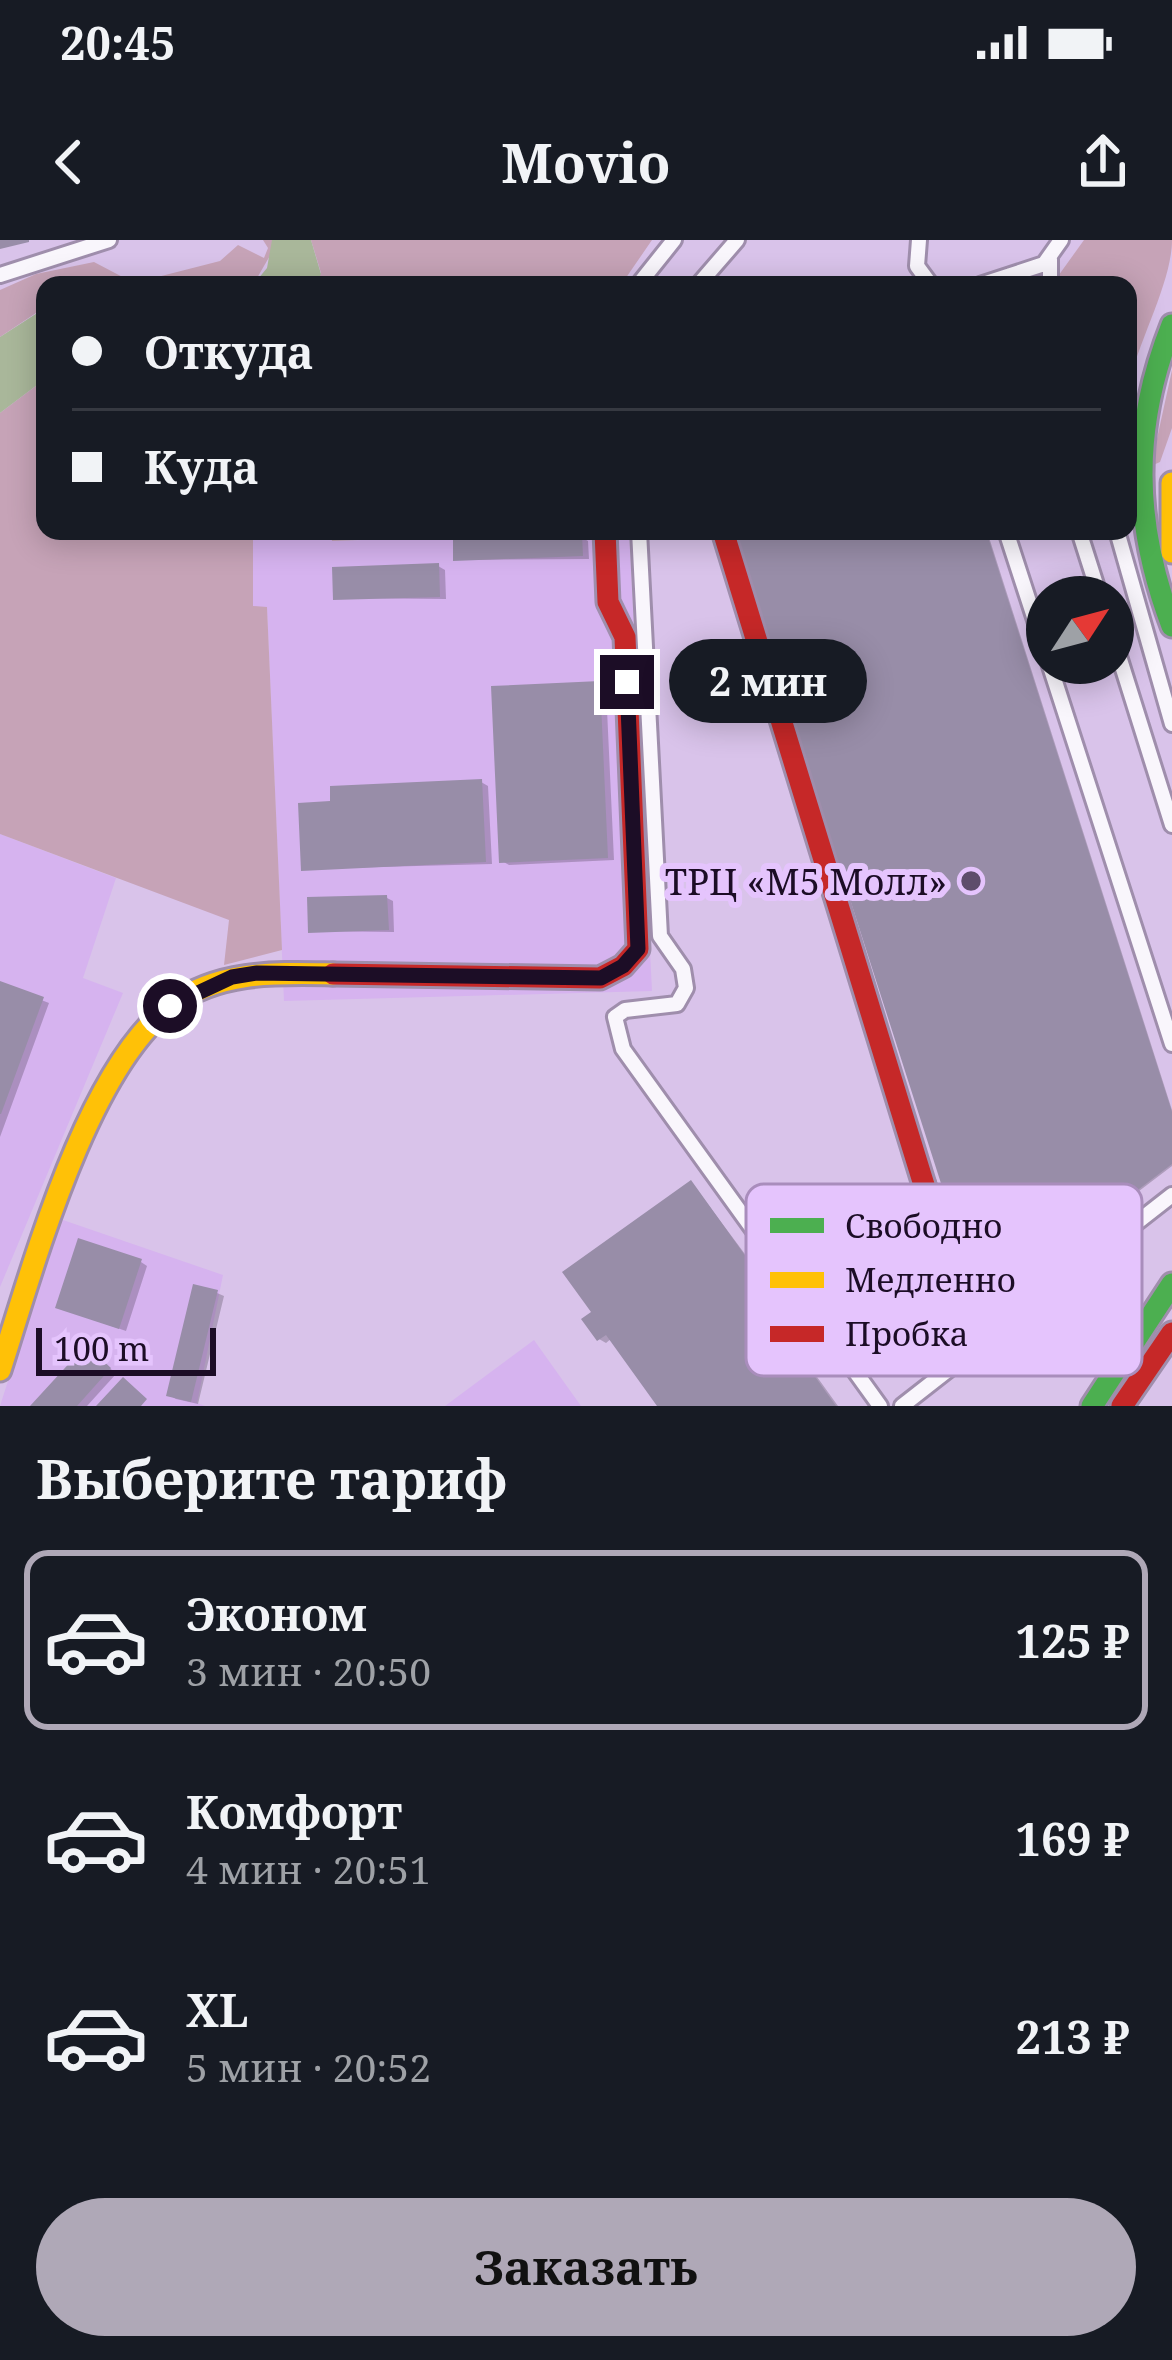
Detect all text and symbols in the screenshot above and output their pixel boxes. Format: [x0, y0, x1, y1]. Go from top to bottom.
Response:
text: 20:45 [60, 12, 175, 73]
text: Movio [501, 125, 671, 199]
icon: back [36, 129, 102, 195]
icon: share [1070, 129, 1136, 195]
text: Откуда [144, 321, 314, 382]
text: Куда [144, 436, 259, 497]
north arrow [1026, 576, 1134, 684]
map controls [1026, 576, 1134, 684]
callout: 2 мин [669, 640, 867, 724]
text: 2 мин [709, 654, 827, 707]
route end [600, 655, 654, 709]
place label: ТРЦ «М5 Молл» [665, 857, 947, 906]
marker: ТРЦ «М5 Молл» [958, 868, 984, 894]
route start [143, 979, 197, 1033]
legend [746, 1184, 1142, 1376]
text: Свободно [845, 1203, 1002, 1248]
text: Медленно [845, 1257, 1016, 1302]
text: Пробка [845, 1311, 969, 1356]
scale bar [36, 1322, 216, 1375]
text: 100 m [54, 1326, 149, 1371]
text: Выберите тариф [36, 1441, 507, 1515]
text: Эконом [186, 1583, 367, 1644]
icon: car [42, 1586, 150, 1694]
text: 125 ₽ [1015, 1610, 1130, 1671]
text: 3 мин · 20:50 [186, 1644, 431, 1697]
text: Комфорт [186, 1781, 402, 1842]
icon: car [42, 1784, 150, 1892]
text: 169 ₽ [1015, 1808, 1130, 1869]
text: 4 мин · 20:51 [186, 1842, 431, 1895]
text: XL [186, 1979, 248, 2040]
icon: car [42, 1982, 150, 2090]
text: 213 ₽ [1015, 2006, 1130, 2067]
text: 5 мин · 20:52 [186, 2040, 431, 2093]
button: Заказать [36, 2198, 1136, 2336]

